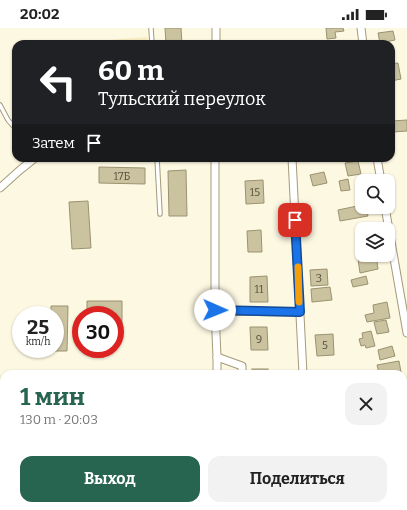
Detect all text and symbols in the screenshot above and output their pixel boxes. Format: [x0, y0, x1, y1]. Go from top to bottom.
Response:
text: 20:02 [20, 5, 59, 23]
text: 60 m [98, 54, 164, 87]
icon: left [32, 56, 84, 108]
text: Тульский переулок [98, 88, 266, 110]
icon: arrive [83, 132, 105, 154]
text: Затем [32, 134, 75, 152]
house number: 17Б [114, 170, 130, 183]
map controls [355, 174, 395, 262]
button: search [355, 174, 395, 214]
house number: 15 [250, 186, 260, 199]
pin [278, 203, 312, 237]
icon: arrive [284, 209, 306, 231]
button: layers [355, 222, 395, 262]
house number: 3 [316, 272, 322, 285]
house number: 11 [255, 283, 264, 296]
position arrow [194, 289, 236, 331]
speed limit sign: 30 [72, 306, 124, 358]
text: 25 [27, 315, 49, 339]
house number: 9 [256, 333, 262, 346]
text: km/h [26, 336, 50, 348]
house number: 5 [322, 339, 328, 352]
text: 1 мин [20, 383, 85, 411]
button: close [345, 383, 387, 425]
text: 130 m · 20:03 [20, 412, 98, 427]
button: Выход [20, 456, 200, 502]
button: Поделиться [208, 456, 387, 502]

